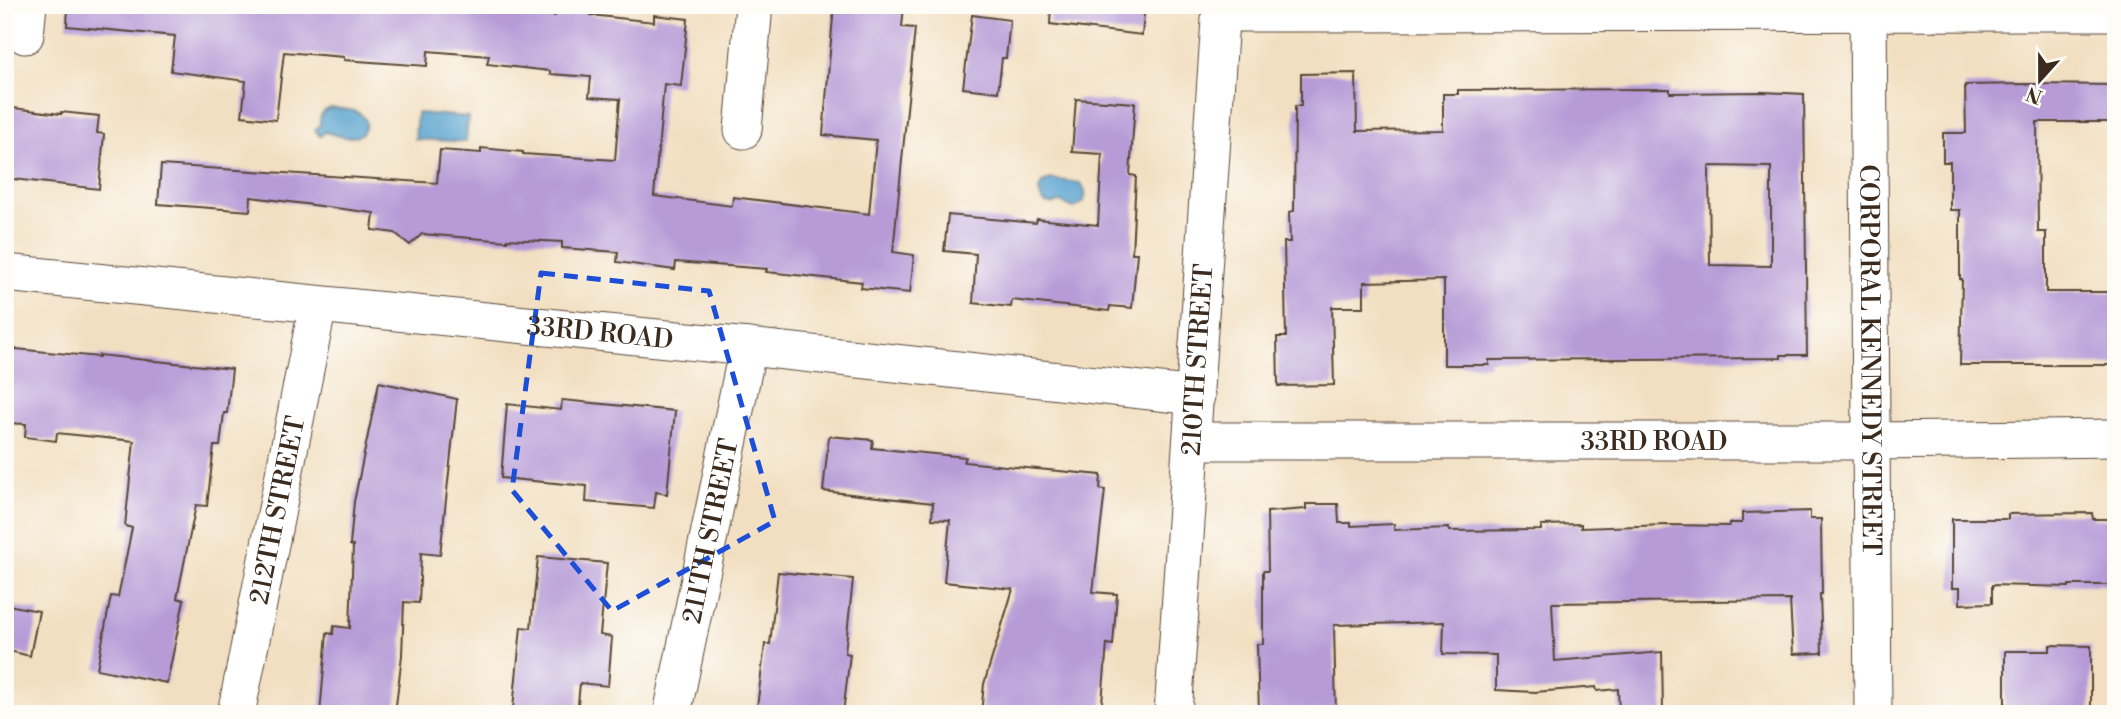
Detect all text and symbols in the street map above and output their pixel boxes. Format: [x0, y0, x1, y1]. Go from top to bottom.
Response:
north arrow [2006, 46, 2076, 116]
text: N [2023, 81, 2046, 109]
street label: CORPORAL KENNEDY STREET [1852, 164, 1887, 556]
street label: 210TH STREET [1176, 263, 1220, 457]
street label: 33RD ROAD [525, 310, 675, 356]
street label: 212TH STREET [243, 413, 312, 607]
street label: 33RD ROAD [1580, 426, 1728, 458]
street label: 211TH STREET [676, 436, 746, 626]

